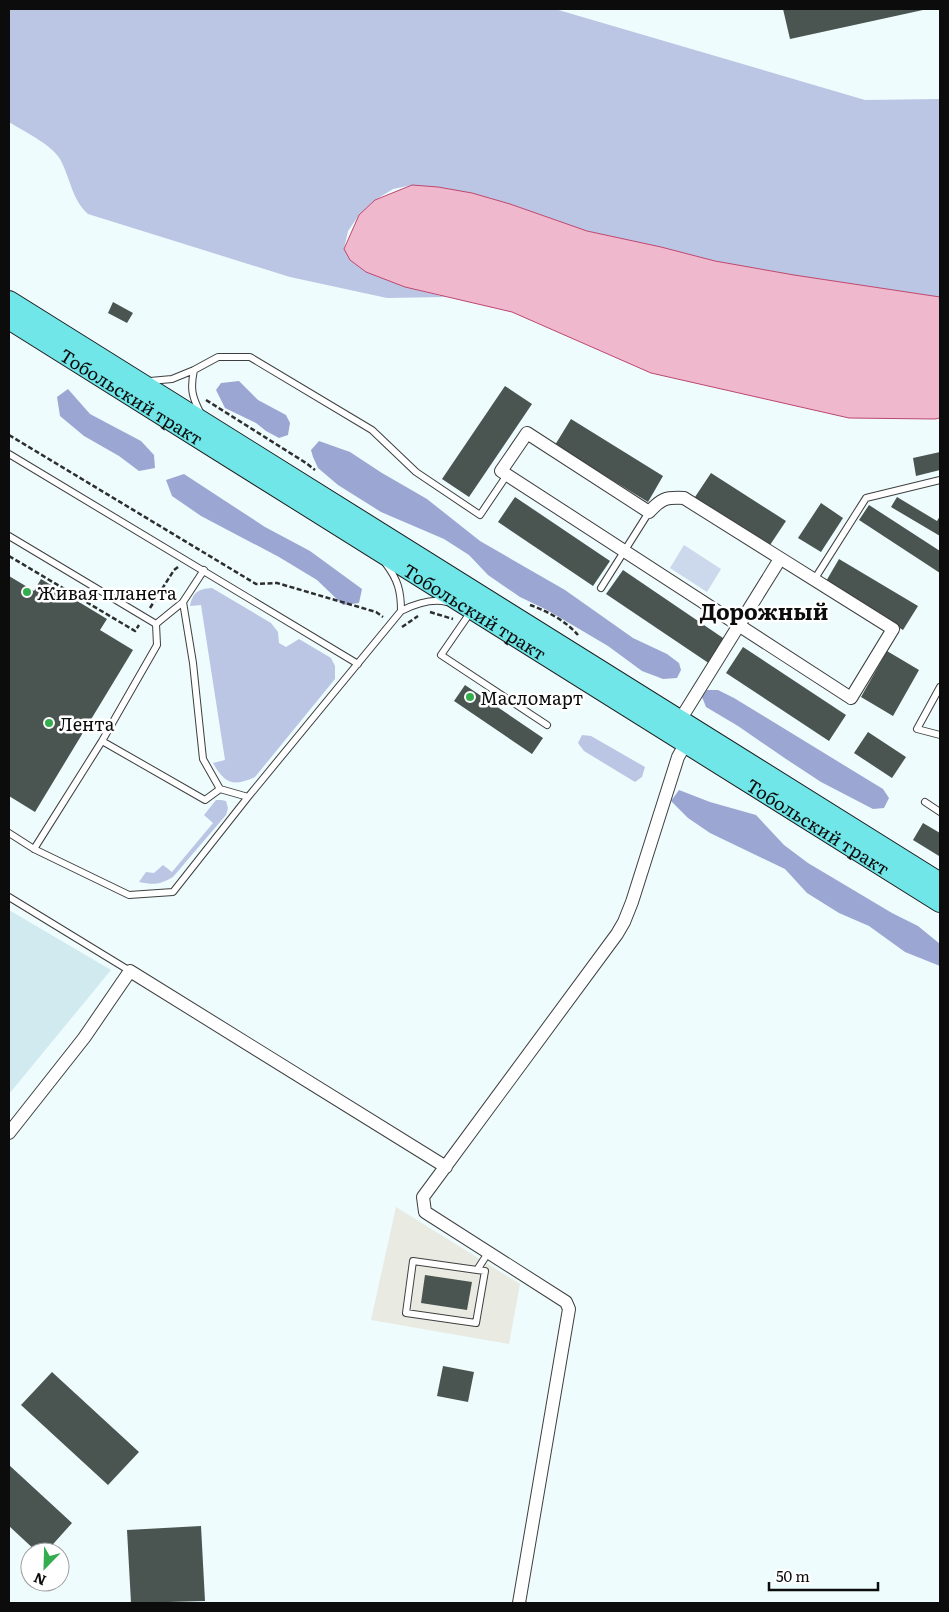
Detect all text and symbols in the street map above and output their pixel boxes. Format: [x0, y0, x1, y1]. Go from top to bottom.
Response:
street label: Тобольский тракт [55, 341, 209, 451]
street label: Тобольский тракт [398, 556, 552, 666]
place label: Живая планета [37, 579, 177, 606]
marker: Живая планета [21, 586, 33, 598]
district label: Дорожный [700, 594, 828, 627]
place label: Масломарт [480, 684, 583, 711]
marker: Масломарт [464, 691, 476, 703]
place label: Лента [59, 710, 115, 737]
marker: Лента [43, 717, 55, 729]
street label: Тобольский тракт [741, 771, 895, 881]
north arrow [20, 1542, 70, 1592]
scale bar [769, 1560, 878, 1592]
text: 50 m [776, 1564, 810, 1587]
text: N [30, 1568, 49, 1591]

